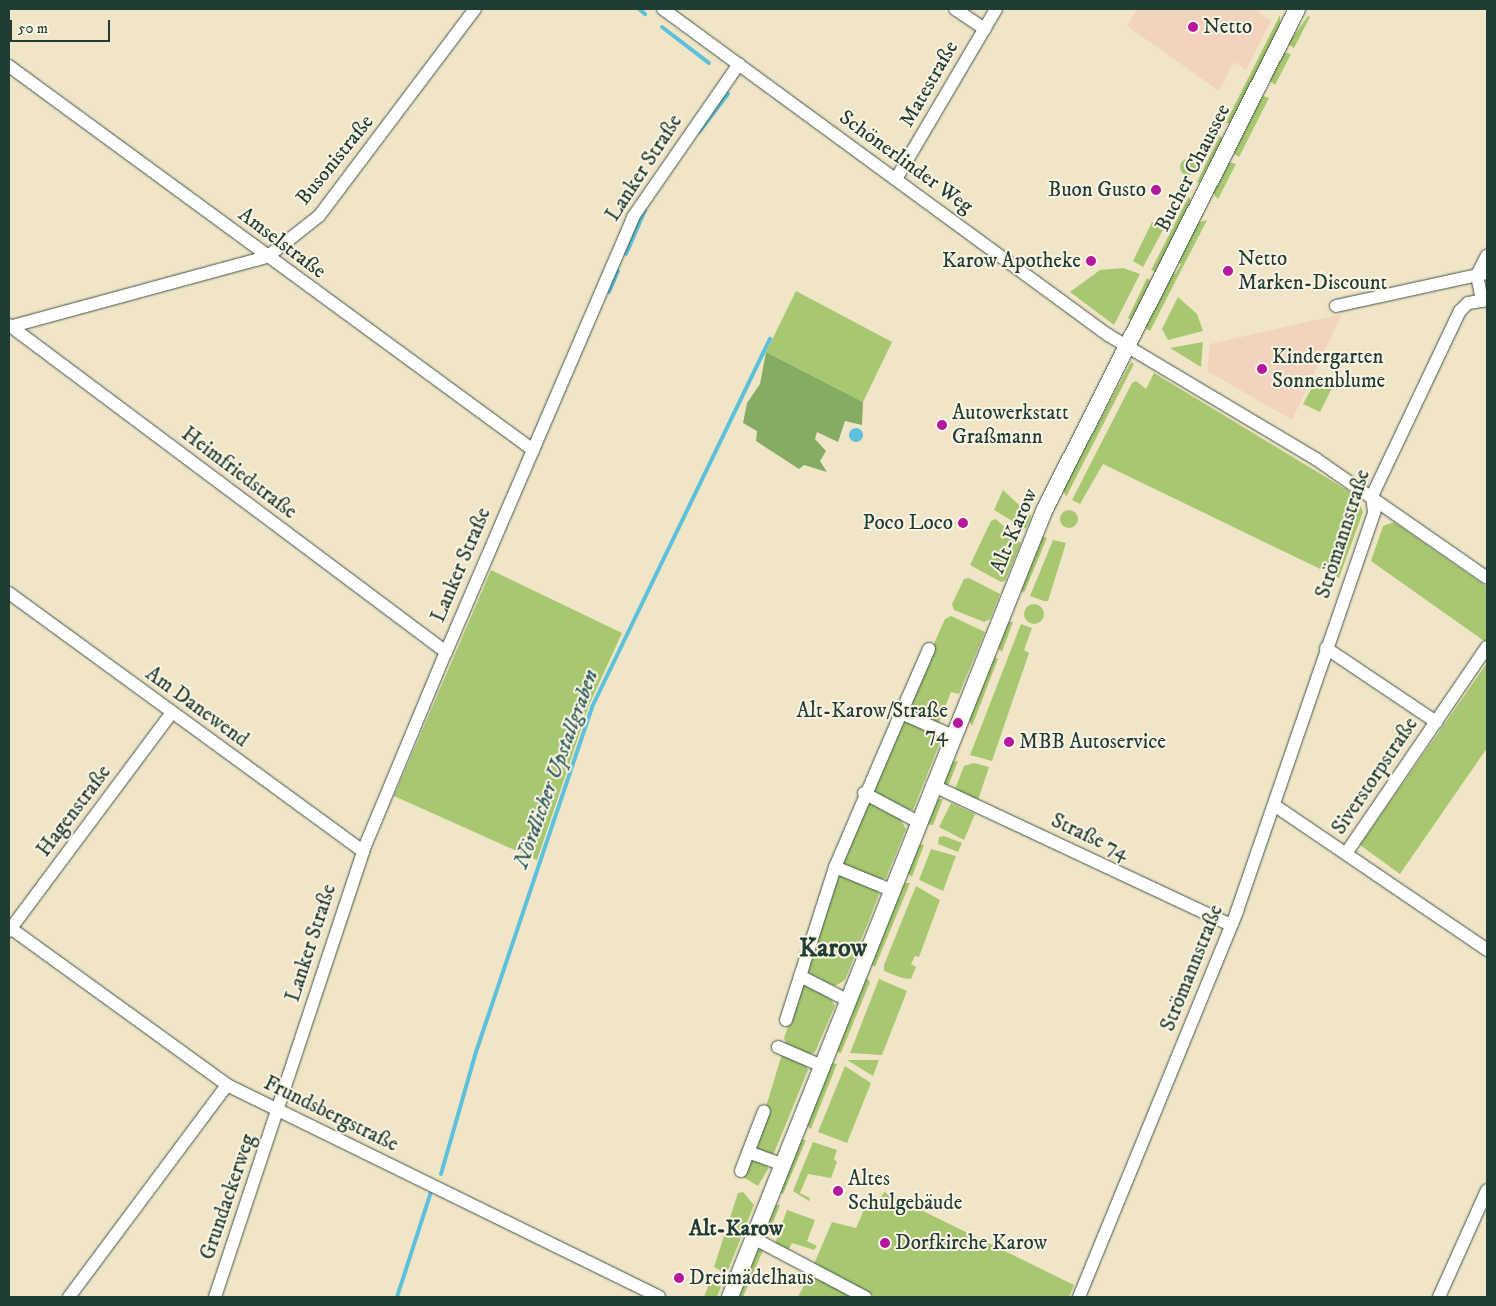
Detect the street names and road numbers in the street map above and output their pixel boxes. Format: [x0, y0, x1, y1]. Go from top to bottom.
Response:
street label: Matestraße [894, 36, 964, 132]
street label: Bucher Chaussee [1150, 100, 1236, 236]
street label: Schönerlinder Weg [834, 105, 978, 219]
street label: Busonistraße [291, 110, 379, 210]
street label: Lanker Straße [600, 110, 688, 226]
street label: Amselstraße [233, 202, 331, 284]
street label: Heimfriedstraße [176, 421, 302, 525]
street label: Strömannstraße [1310, 466, 1376, 602]
street label: Alt-Karow [985, 485, 1043, 577]
street label: Lanker Straße [426, 504, 496, 626]
street label: Am Danewend [141, 661, 253, 753]
street label: Siverstorpstraße [1326, 712, 1424, 840]
street label: Hagenstraße [31, 760, 117, 862]
street label: Straße 74 [1047, 808, 1133, 866]
street label: Lanker Straße [280, 881, 342, 1005]
street label: Strömannstraße [1155, 901, 1229, 1035]
street label: Frundsbergstraße [260, 1071, 402, 1157]
street label: Grundackerweg [195, 1131, 261, 1263]

